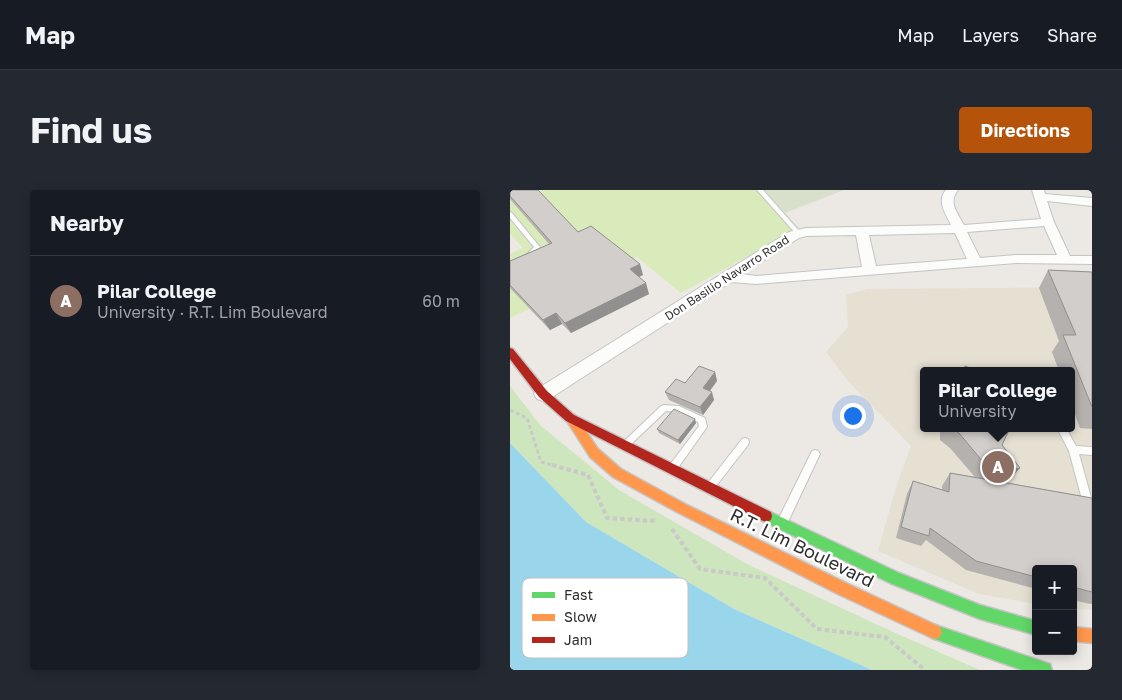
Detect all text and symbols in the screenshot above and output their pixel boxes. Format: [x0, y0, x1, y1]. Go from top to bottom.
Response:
text: Map [25, 20, 75, 49]
text: Map [897, 24, 934, 46]
text: Layers [962, 24, 1019, 46]
text: Share [1047, 24, 1097, 46]
button: Directions [959, 107, 1092, 153]
text: Find us [30, 109, 152, 151]
text: Nearby [50, 210, 124, 236]
street label: Don Basilio Navarro Road [662, 232, 792, 323]
text: Pilar College [97, 279, 216, 302]
text: A [60, 291, 72, 311]
text: 60 m [422, 291, 460, 311]
text: University · R.T. Lim Boulevard [97, 302, 328, 322]
popup [920, 367, 1075, 432]
text: Pilar College [938, 378, 1057, 401]
text: University [938, 401, 1016, 421]
your location [840, 403, 866, 429]
pin: A [982, 448, 1014, 486]
street label: R.T. Lim Boulevard [727, 503, 878, 591]
map controls [1032, 565, 1077, 655]
button: + [1032, 565, 1077, 610]
legend [522, 578, 688, 658]
text: Fast [564, 586, 593, 603]
text: Slow [564, 608, 597, 625]
button: − [1032, 610, 1077, 655]
text: Jam [564, 631, 592, 648]

